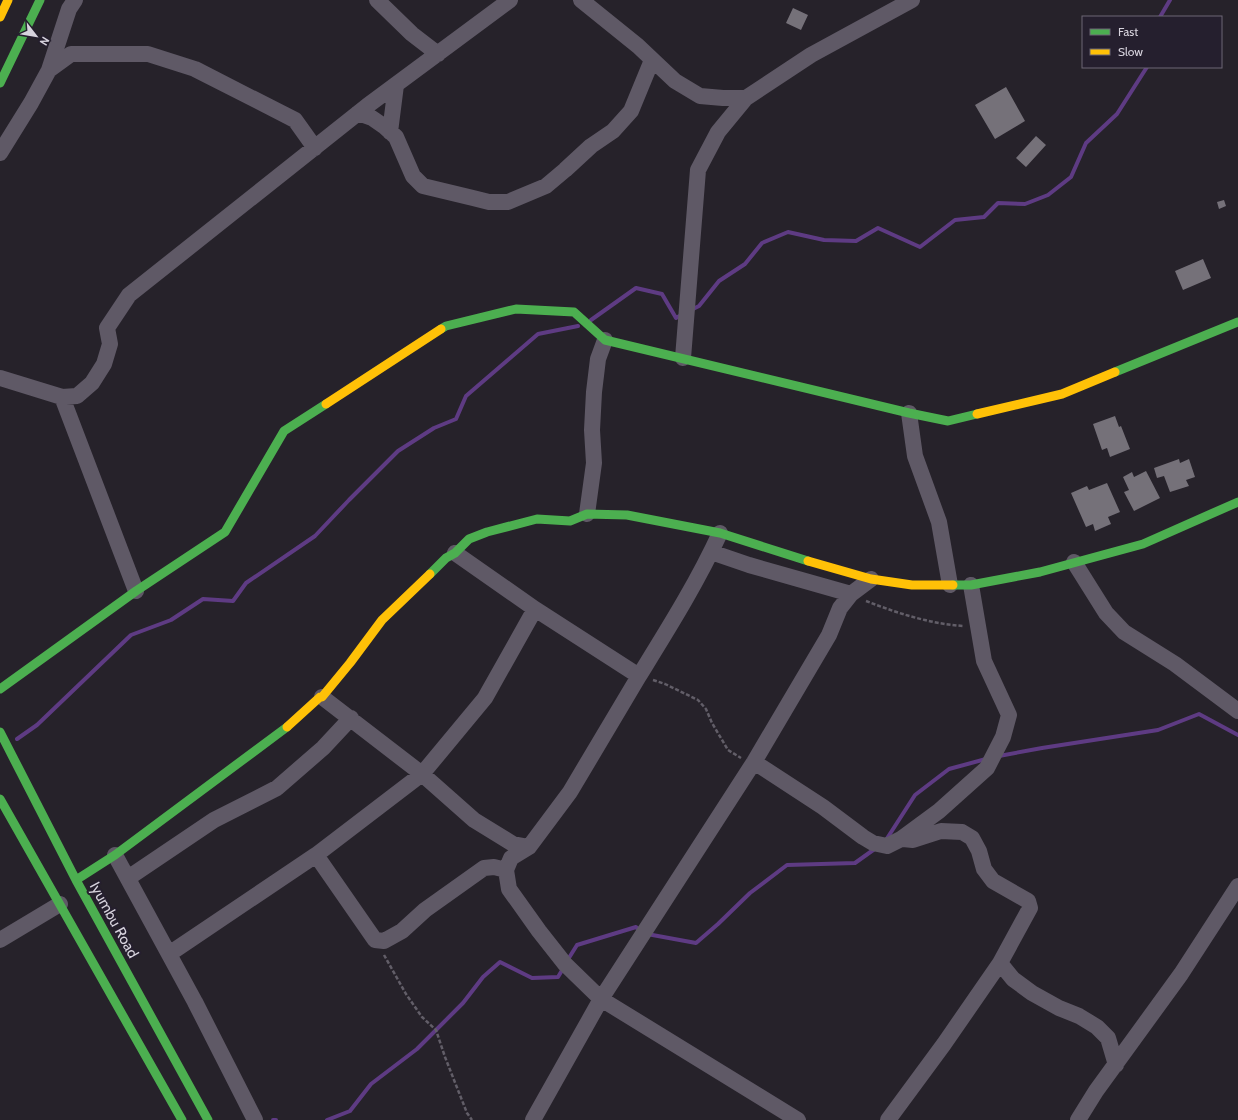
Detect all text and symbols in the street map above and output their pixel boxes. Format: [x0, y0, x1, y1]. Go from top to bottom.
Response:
north arrow [16, 16, 56, 56]
legend [1082, 16, 1222, 68]
text: Fast [1118, 24, 1138, 39]
text: N [37, 34, 53, 48]
text: Slow [1118, 44, 1143, 59]
street label: Iyumbu Road [86, 879, 142, 961]

